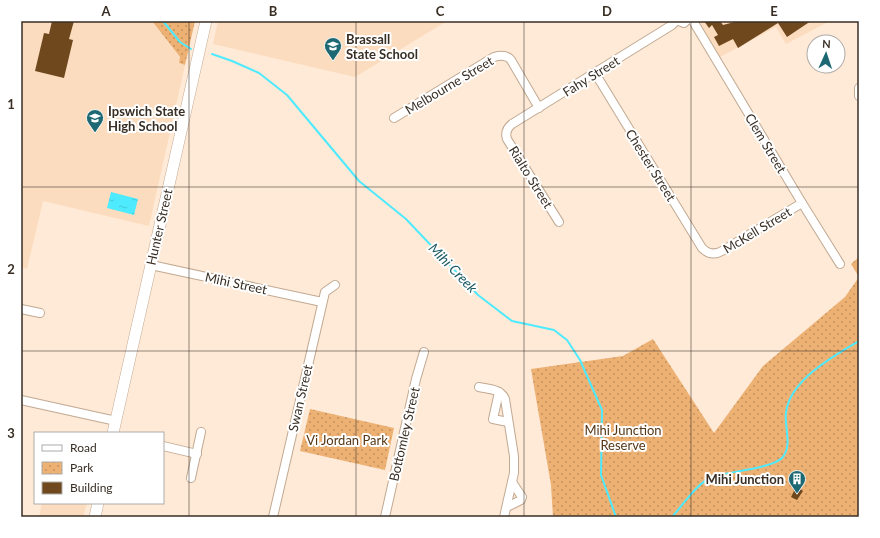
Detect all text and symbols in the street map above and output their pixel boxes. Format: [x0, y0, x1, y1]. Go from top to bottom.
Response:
text: A [100, 3, 111, 19]
text: B [269, 3, 278, 19]
text: C [436, 3, 445, 19]
text: D [602, 3, 612, 19]
text: E [770, 3, 778, 19]
place label: Brassall State School [346, 31, 418, 62]
north arrow [806, 34, 846, 74]
school or university icon: Brassall State School [323, 36, 343, 61]
text: N [822, 37, 831, 50]
street label: Melbourne Street [402, 52, 496, 118]
street label: Fahy Street [560, 52, 623, 100]
text: 1 [7, 96, 15, 112]
place label: Ipswich State High School [108, 103, 185, 134]
school or university icon: Ipswich State High School [85, 108, 105, 133]
street label: Clem Street [742, 110, 790, 176]
street label: Chester Street [623, 126, 680, 204]
street label: Rialto Street [506, 143, 557, 211]
street label: Hunter Street [142, 187, 176, 267]
street label: McKell Street [720, 203, 794, 257]
water label: Mihi Creek [426, 239, 481, 296]
text: 2 [7, 261, 15, 277]
street label: Mihi Street [204, 269, 269, 297]
street label: Swan Street [285, 363, 316, 433]
street label: Bottomley Street [385, 385, 423, 483]
park label: Mihi Junction Reserve [584, 422, 662, 453]
text: 3 [7, 425, 15, 441]
legend [34, 432, 164, 504]
park label: Vi Jordan Park [306, 432, 388, 448]
text: Road [70, 440, 97, 455]
text: Park [70, 460, 94, 475]
building icon: Mihi Junction [787, 469, 807, 494]
place label: Mihi Junction [706, 471, 784, 487]
text: Building [70, 480, 113, 495]

